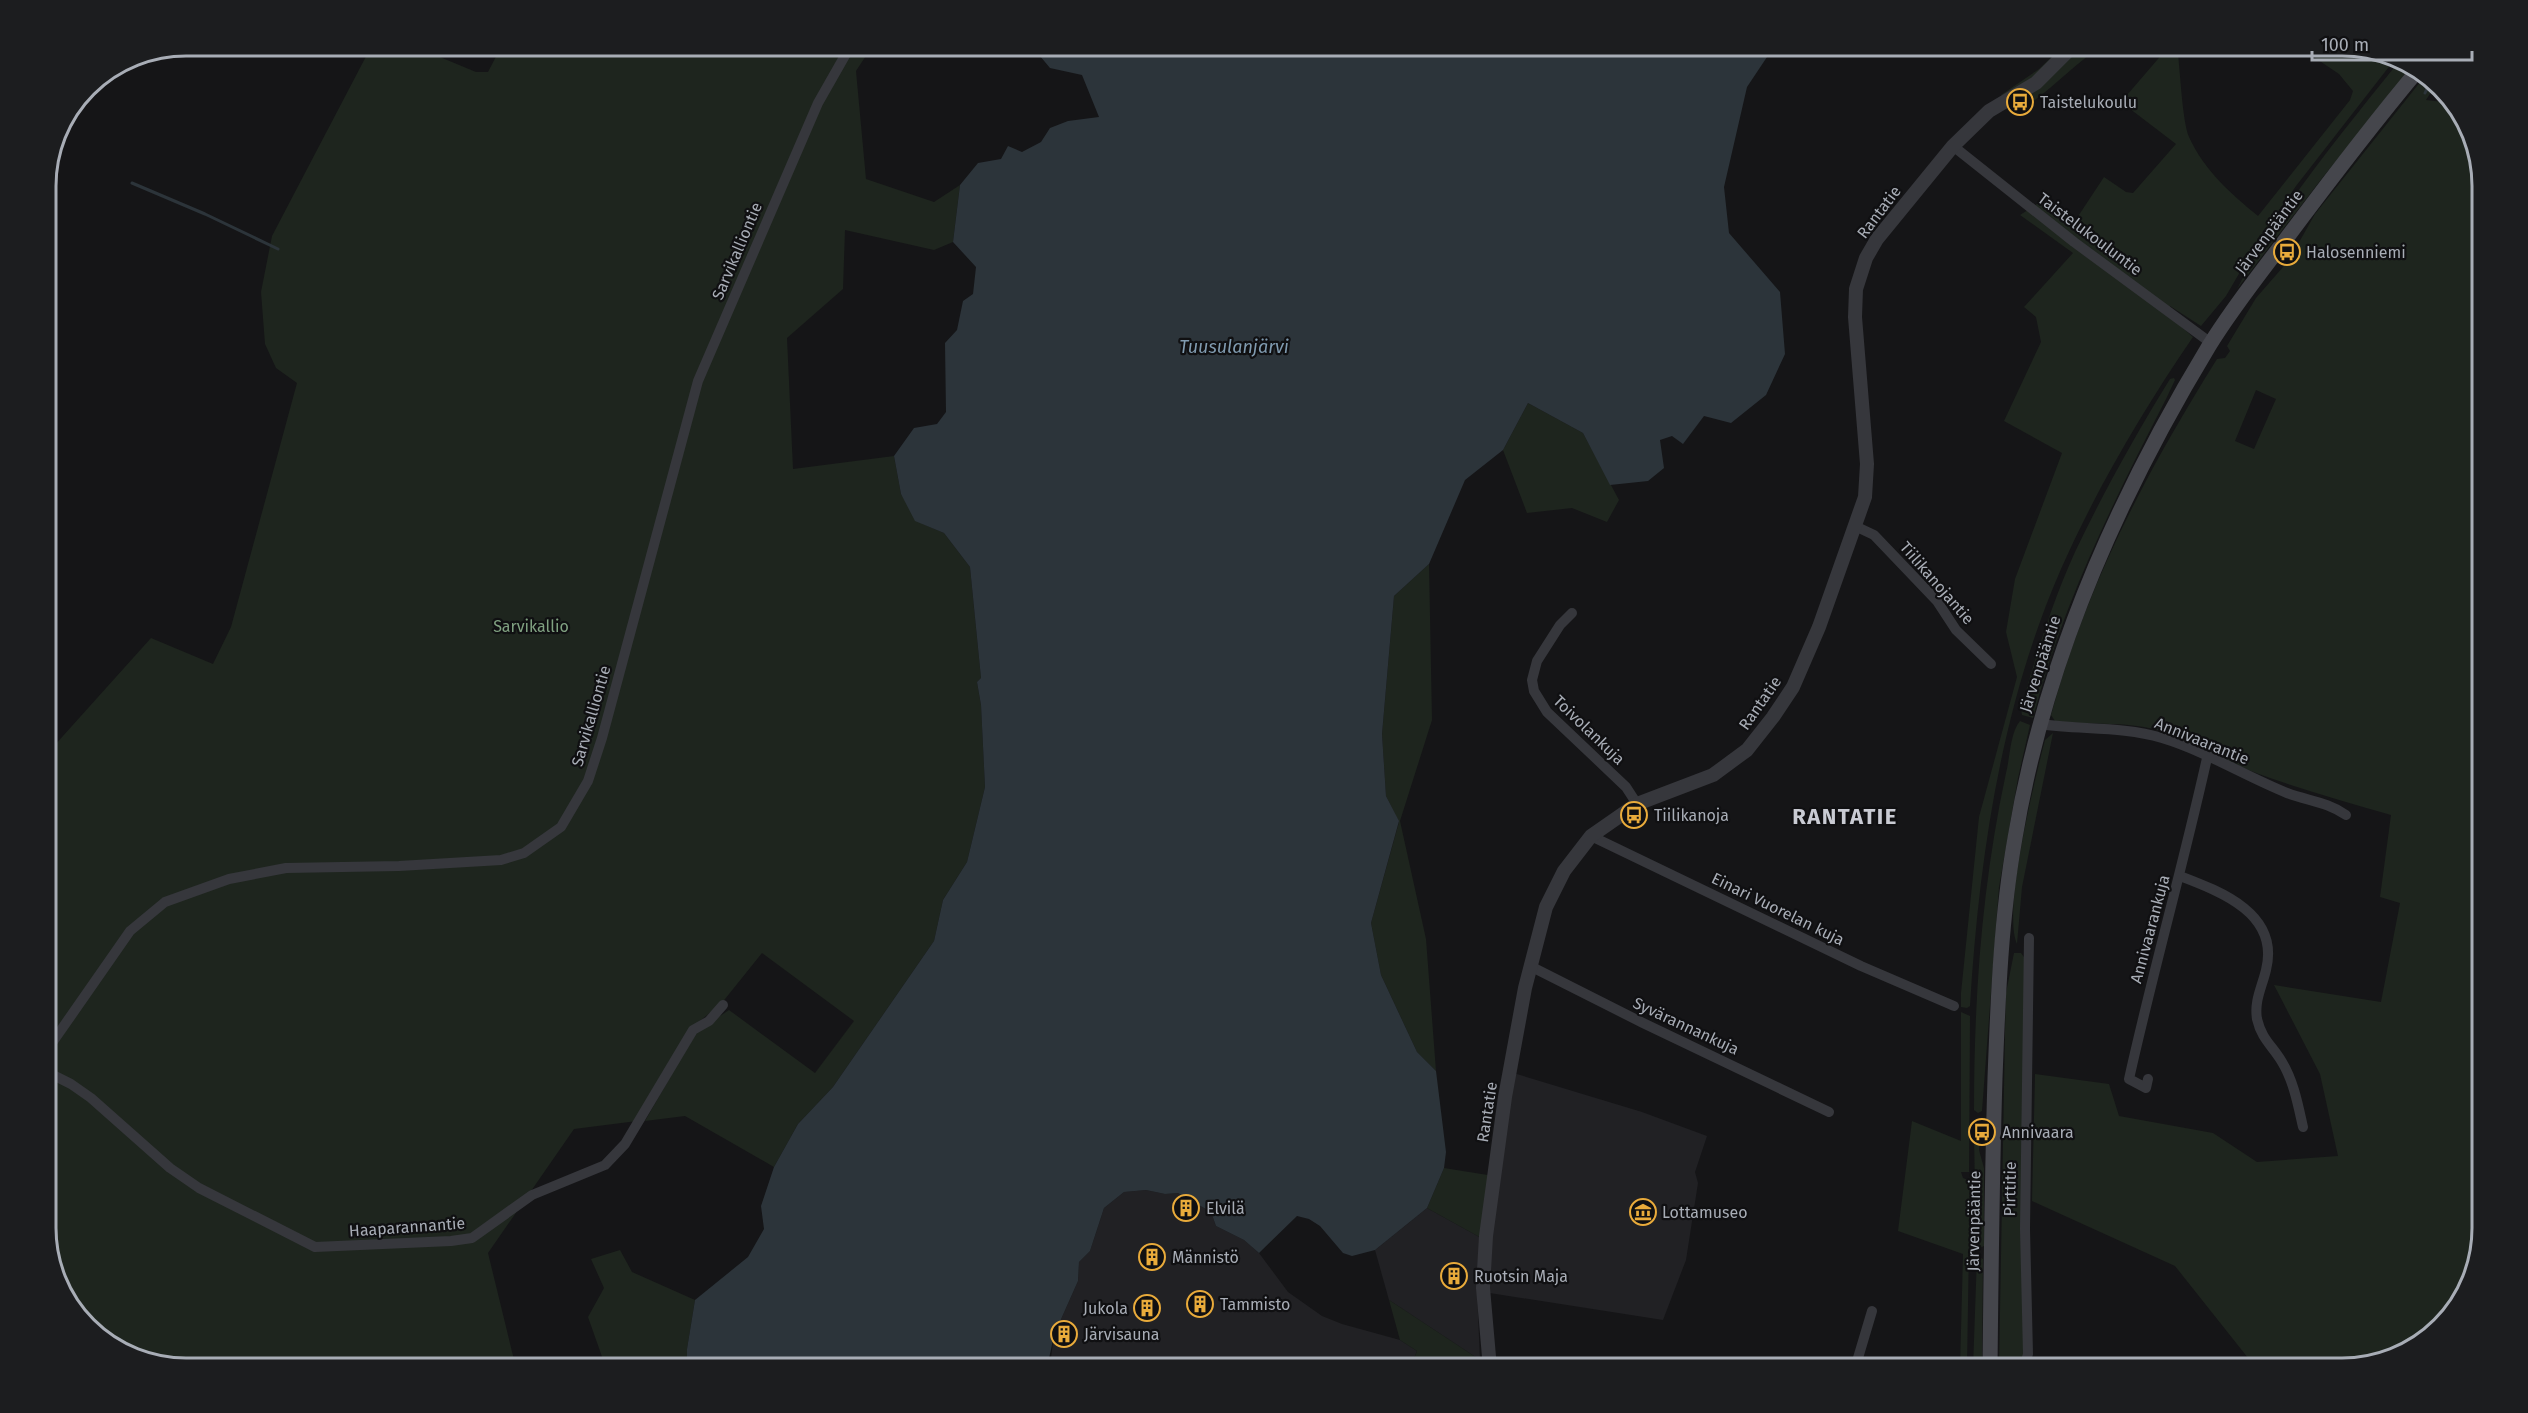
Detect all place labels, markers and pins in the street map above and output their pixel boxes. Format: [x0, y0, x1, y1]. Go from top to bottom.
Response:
bus stop icon: Taistelukoulu [2005, 87, 2035, 117]
place label: Taistelukoulu [2040, 93, 2137, 112]
bus stop icon: Halosenniemi [2272, 237, 2302, 267]
place label: Halosenniemi [2306, 243, 2406, 262]
bus stop icon: Tiilikanoja [1619, 800, 1649, 830]
place label: Tiilikanoja [1654, 806, 1729, 825]
bus stop icon: Annivaara [1967, 1117, 1997, 1147]
place label: Annivaara [2002, 1123, 2074, 1142]
building icon: Elvilä [1171, 1193, 1201, 1223]
museum icon: Lottamuseo [1628, 1197, 1658, 1227]
place label: Elvilä [1206, 1199, 1245, 1218]
place label: Lottamuseo [1662, 1203, 1748, 1222]
building icon: Männistö [1137, 1242, 1167, 1272]
place label: Männistö [1172, 1248, 1239, 1267]
building icon: Ruotsin Maja [1439, 1261, 1469, 1291]
place label: Ruotsin Maja [1474, 1267, 1568, 1286]
building icon: Tammisto [1185, 1289, 1215, 1319]
building icon: Jukola [1132, 1293, 1162, 1323]
place label: Tammisto [1220, 1295, 1290, 1314]
place label: Jukola [1083, 1299, 1128, 1318]
building icon: Järvisauna [1049, 1319, 1079, 1349]
place label: Järvisauna [1084, 1325, 1160, 1344]

